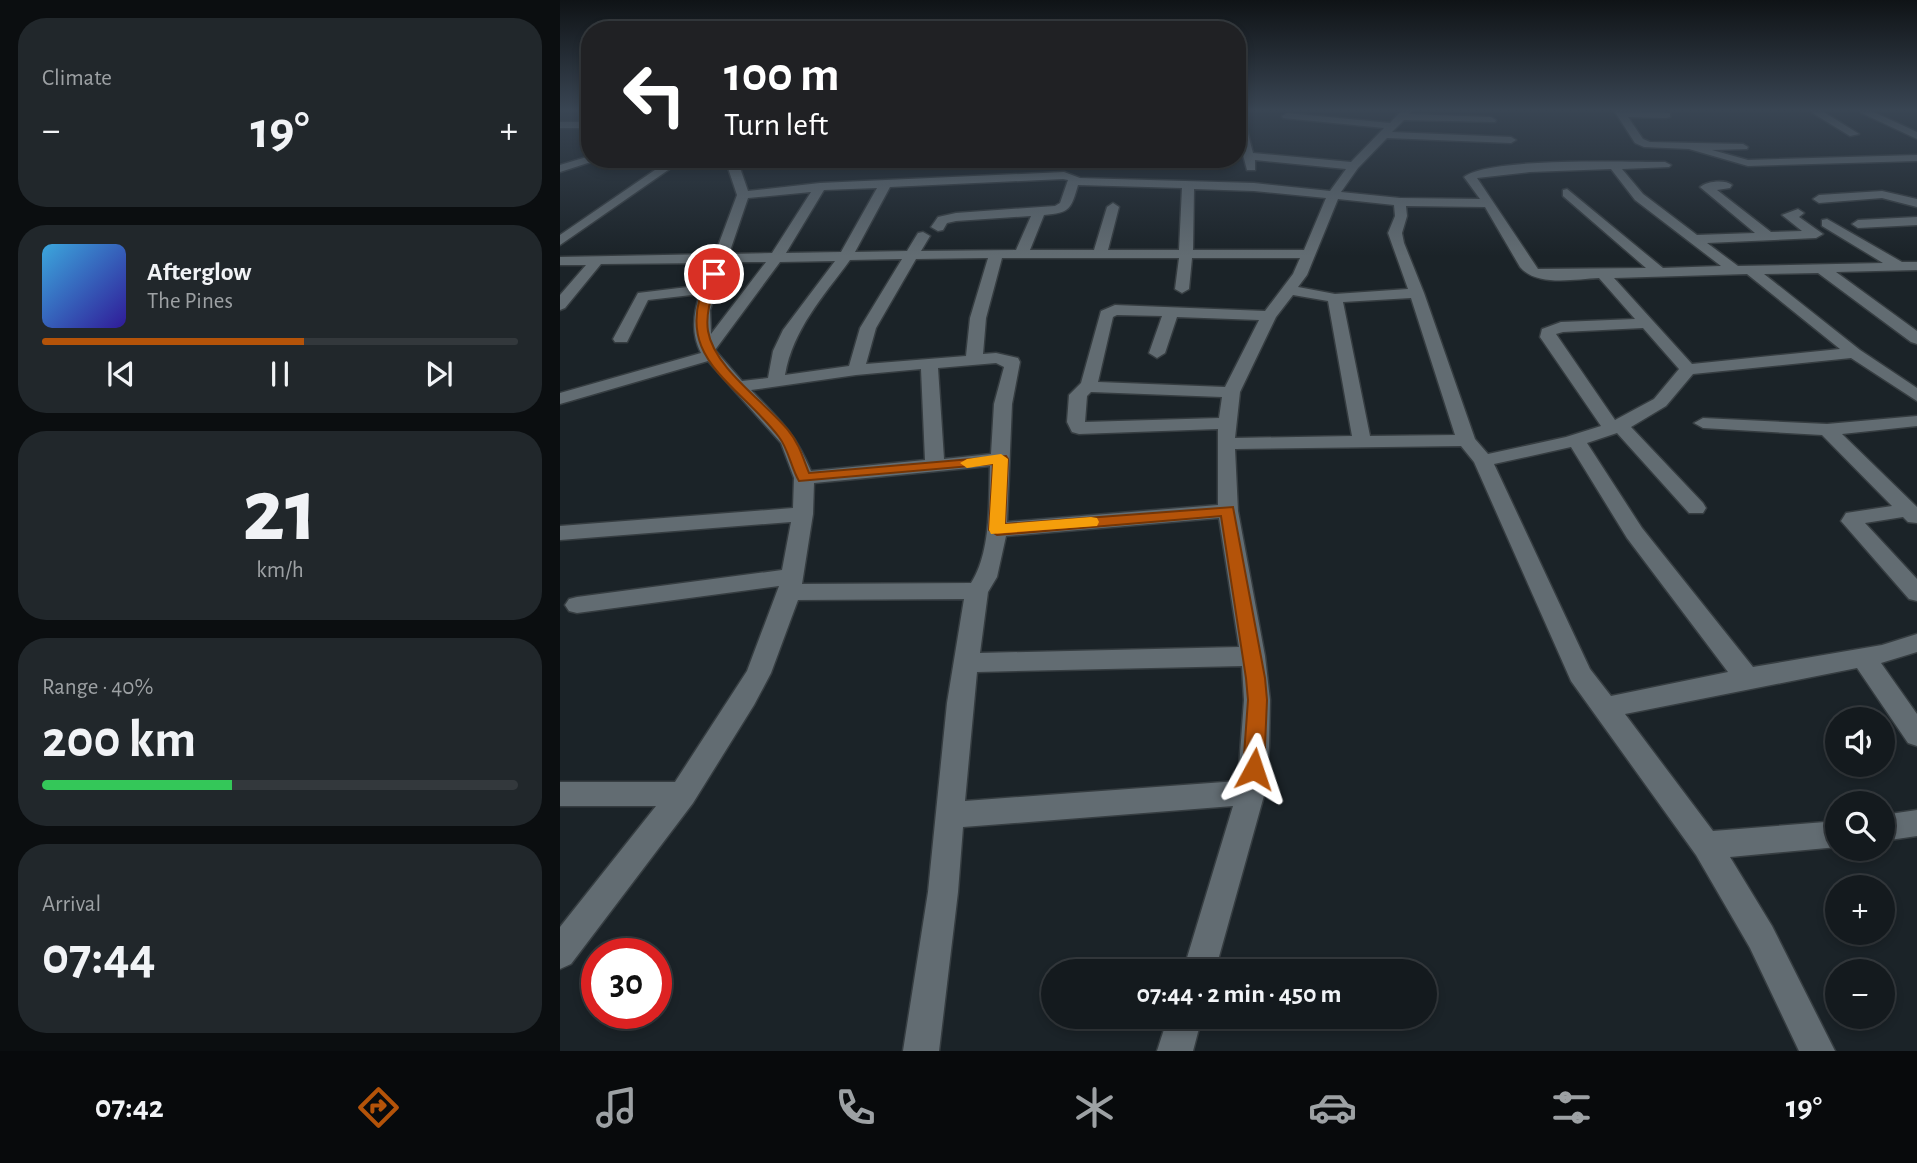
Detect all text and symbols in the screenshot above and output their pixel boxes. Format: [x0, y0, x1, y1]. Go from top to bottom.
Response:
icon: left [609, 49, 700, 140]
text: 100 m [724, 51, 840, 100]
text: Climate [42, 67, 112, 90]
text: 19° [250, 105, 310, 157]
text: Turn left [724, 109, 828, 141]
text: − [42, 112, 60, 150]
text: + [500, 112, 518, 150]
pin [684, 244, 744, 304]
icon: arrive [695, 255, 733, 293]
text: Afterglow [147, 259, 251, 285]
text: The Pines [147, 290, 233, 313]
icon: previous [102, 355, 140, 393]
icon: pause [261, 355, 299, 393]
icon: next [420, 355, 458, 393]
text: 21 [242, 466, 318, 557]
text: km/h [256, 559, 304, 582]
text: Range · 40% [42, 676, 153, 699]
map controls [1825, 707, 1895, 1029]
button: sound [1825, 707, 1895, 777]
text: 200 km [42, 714, 196, 766]
position arrow [1217, 732, 1291, 806]
button: search [1825, 791, 1895, 861]
button: + [1825, 875, 1895, 945]
text: Arrival [42, 893, 101, 916]
text: 07:44 [42, 931, 156, 983]
speed limit sign: 30 [581, 938, 672, 1029]
button: − [1825, 959, 1895, 1029]
text: 07:44 · 2 min · 450 m [1137, 981, 1341, 1007]
icon: directions [354, 1083, 403, 1132]
icon: music [592, 1083, 641, 1132]
icon: phone [831, 1083, 880, 1132]
icon: climate [1070, 1083, 1119, 1132]
icon: car [1308, 1083, 1357, 1132]
icon: filters [1547, 1083, 1596, 1132]
text: 07:42 [95, 1091, 164, 1123]
text: 19° [1786, 1091, 1822, 1123]

